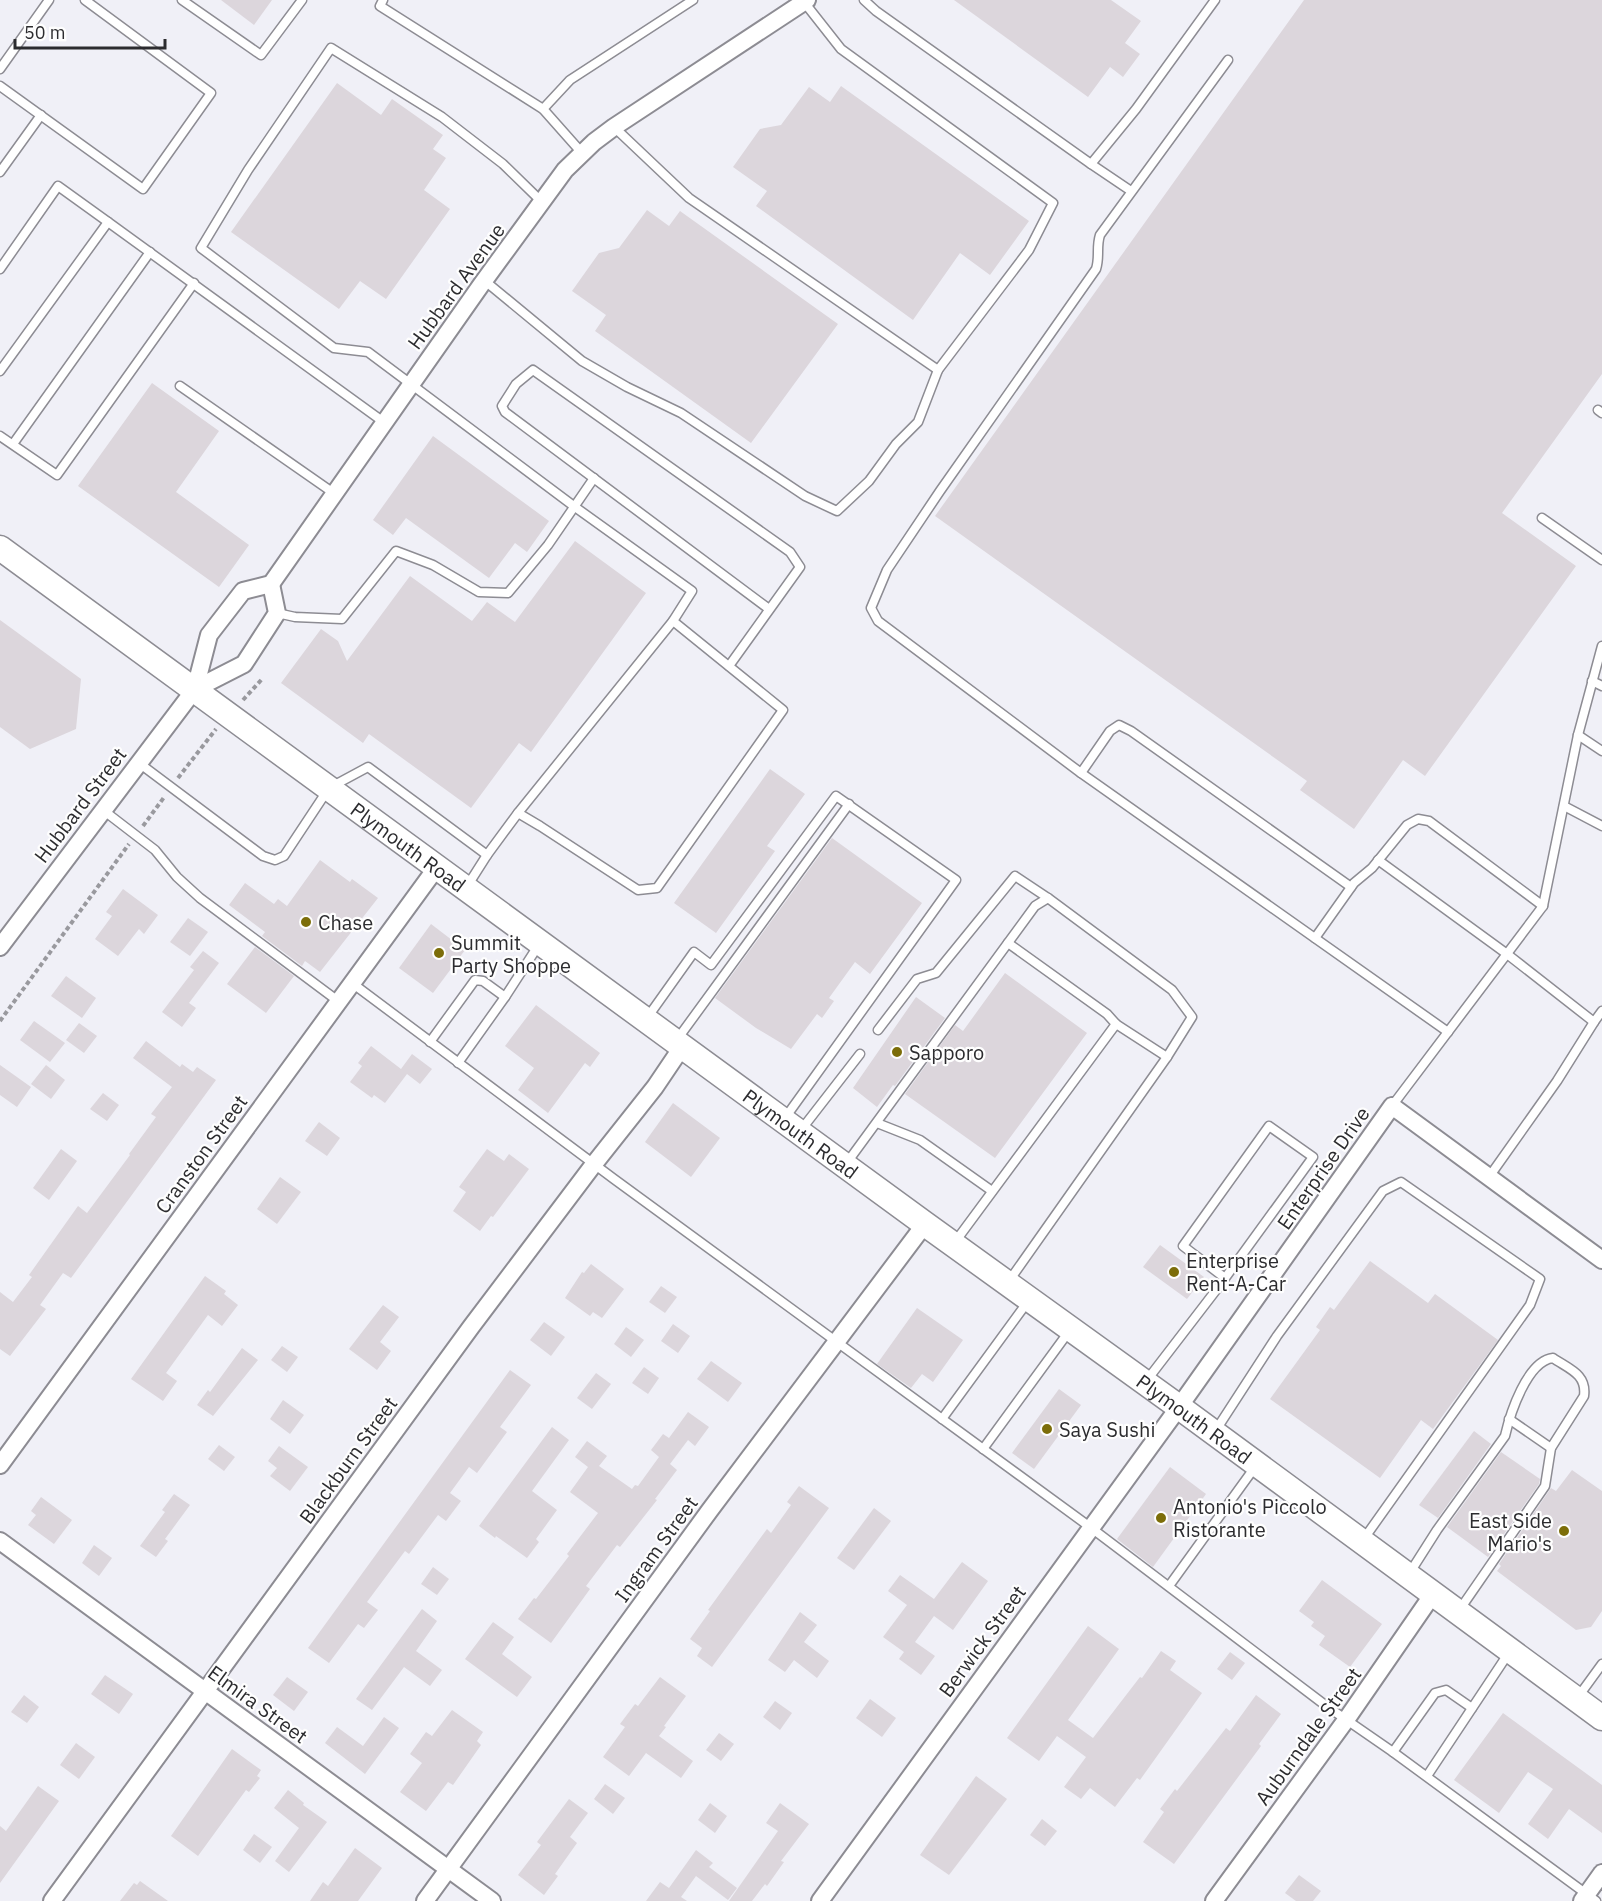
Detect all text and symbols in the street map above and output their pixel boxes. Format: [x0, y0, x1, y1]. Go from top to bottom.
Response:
scale bar [15, 12, 165, 50]
text: 50 m [24, 21, 66, 44]
street label: Hubbard Avenue [401, 217, 511, 354]
street label: Hubbard Street [28, 742, 132, 868]
street label: Plymouth Road [345, 795, 472, 898]
place label: Chase [318, 909, 373, 936]
marker: Chase [299, 915, 313, 929]
place label: Summit Party Shoppe [451, 929, 571, 979]
marker: Summit Party Shoppe [432, 946, 446, 960]
place label: Sapporo [909, 1039, 984, 1066]
marker: Sapporo [890, 1045, 904, 1059]
street label: Plymouth Road [738, 1082, 864, 1185]
street label: Cranston Street [149, 1089, 253, 1219]
street label: Enterprise Drive [1271, 1101, 1375, 1235]
place label: Enterprise Rent-A-Car [1186, 1247, 1286, 1297]
marker: Enterprise Rent-A-Car [1167, 1265, 1181, 1279]
street label: Plymouth Road [1131, 1367, 1258, 1470]
street label: Blackburn Street [293, 1391, 403, 1529]
place label: Saya Sushi [1059, 1416, 1155, 1443]
marker: Saya Sushi [1040, 1422, 1054, 1436]
street label: Ingram Street [608, 1491, 704, 1607]
place label: Antonio's Piccolo Ristorante [1173, 1493, 1327, 1543]
place label: East Side Mario's [1469, 1507, 1552, 1557]
marker: Antonio's Piccolo Ristorante [1154, 1511, 1168, 1525]
marker: East Side Mario's [1557, 1524, 1571, 1538]
street label: Berwick Street [932, 1580, 1032, 1702]
street label: Elmira Street [203, 1659, 313, 1749]
street label: Auburndale Street [1249, 1662, 1367, 1810]

